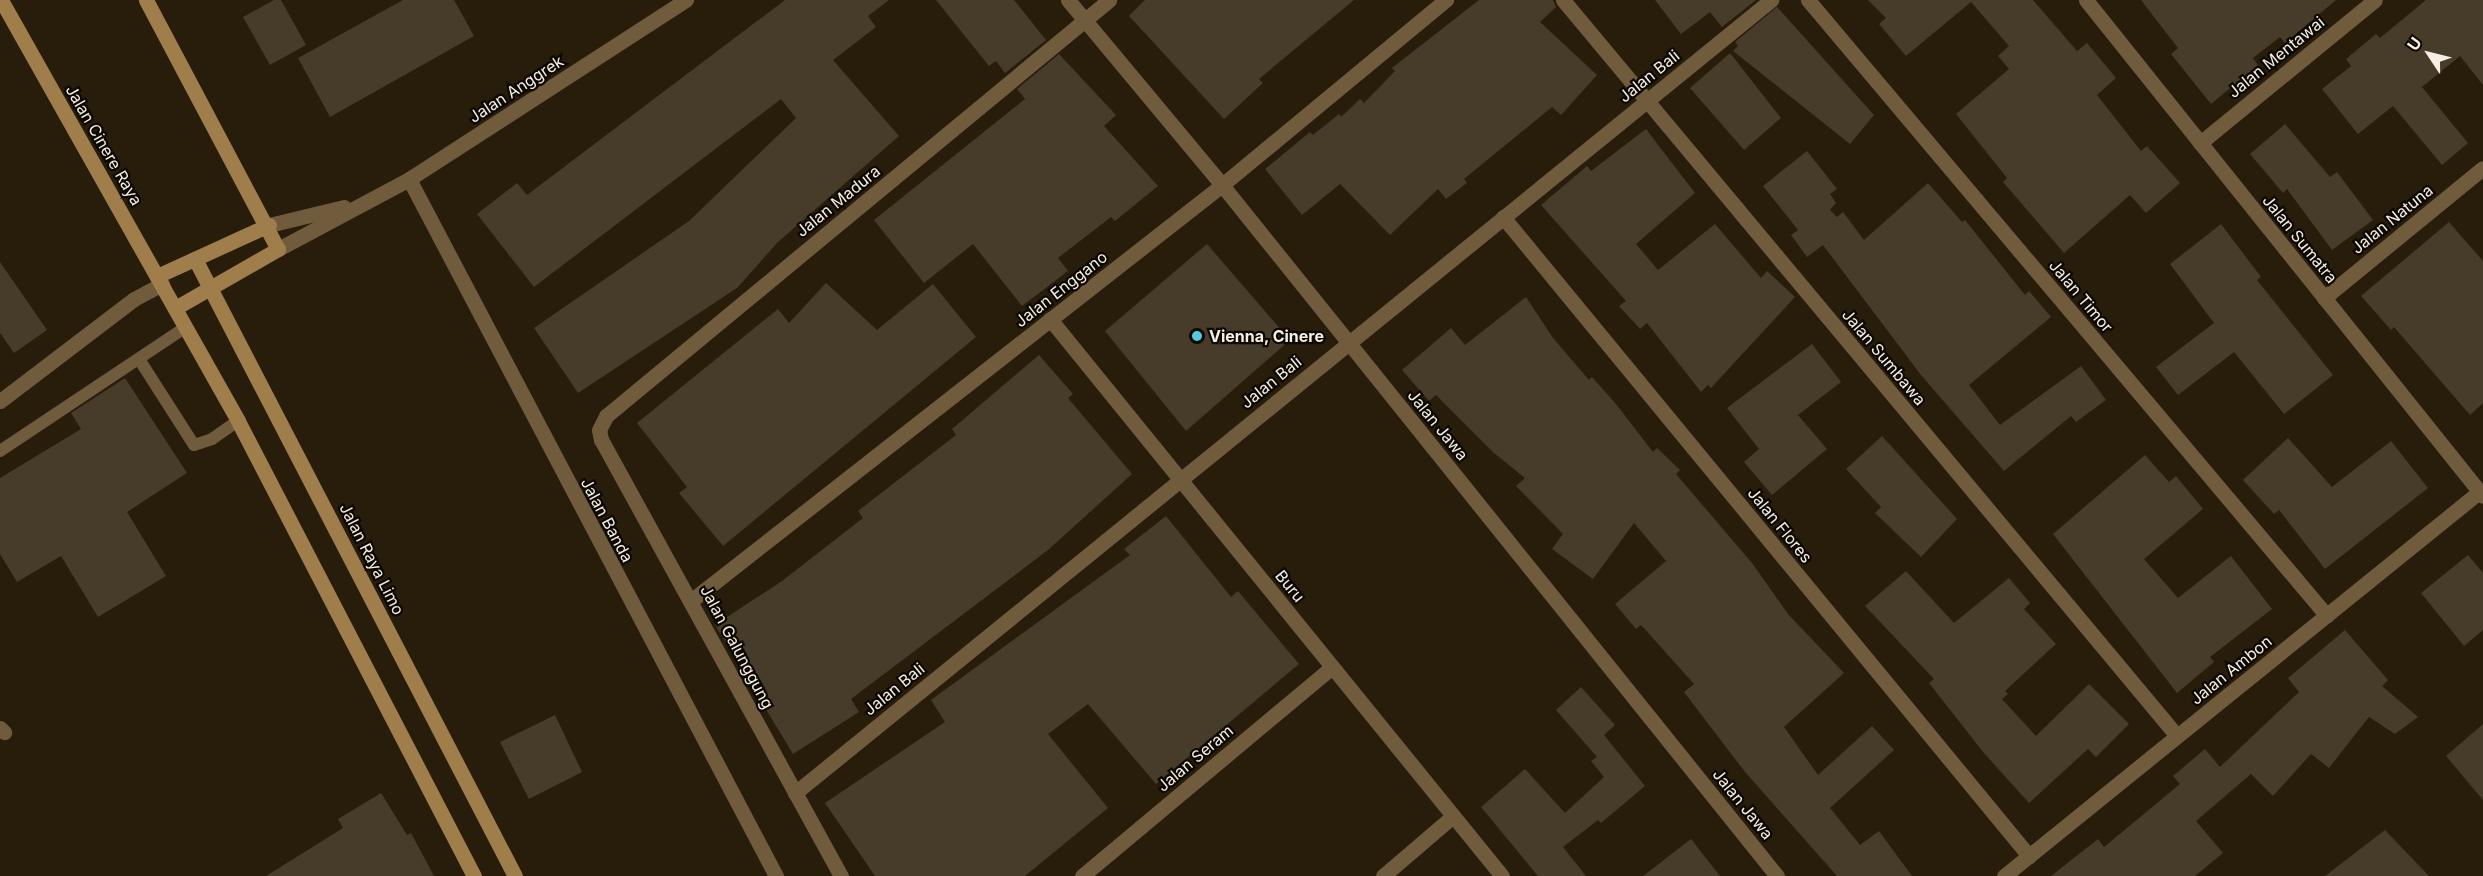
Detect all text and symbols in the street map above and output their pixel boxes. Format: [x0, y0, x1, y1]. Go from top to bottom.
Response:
street label: Jalan Mentawai [2224, 12, 2328, 102]
north arrow [2399, 24, 2459, 84]
text: U [2403, 33, 2426, 54]
street label: Jalan Bali [1615, 46, 1683, 106]
street label: Jalan Anggrek [465, 51, 567, 127]
street label: Jalan Cinere Raya [62, 81, 146, 209]
street label: Jalan Madura [792, 161, 884, 241]
street label: Jalan Natuna [2347, 180, 2437, 258]
street label: Jalan Sumatra [2259, 191, 2341, 287]
street label: Jalan Enggano [1011, 247, 1111, 331]
street label: Jalan Timor [2045, 256, 2117, 336]
street label: Jalan Sumbawa [1838, 305, 1930, 409]
place label: Vienna, Cinere [1209, 326, 1324, 346]
marker: Vienna, Cinere [1190, 329, 1204, 343]
street label: Jalan Bali [1237, 352, 1305, 412]
street label: Jalan Jawa [1404, 386, 1472, 464]
street label: Jalan Banda [577, 475, 637, 565]
street label: Jalan Flores [1744, 483, 1816, 567]
street label: Jalan Raya Limo [336, 500, 408, 618]
street label: Buru [1271, 566, 1309, 606]
street label: Jalan Galunggung [696, 582, 778, 712]
street label: Jalan Ambon [2187, 631, 2275, 709]
street label: Jalan Bali [860, 659, 928, 719]
street label: Jalan Seram [1153, 721, 1237, 795]
street label: Jalan Jawa [1709, 765, 1777, 843]

